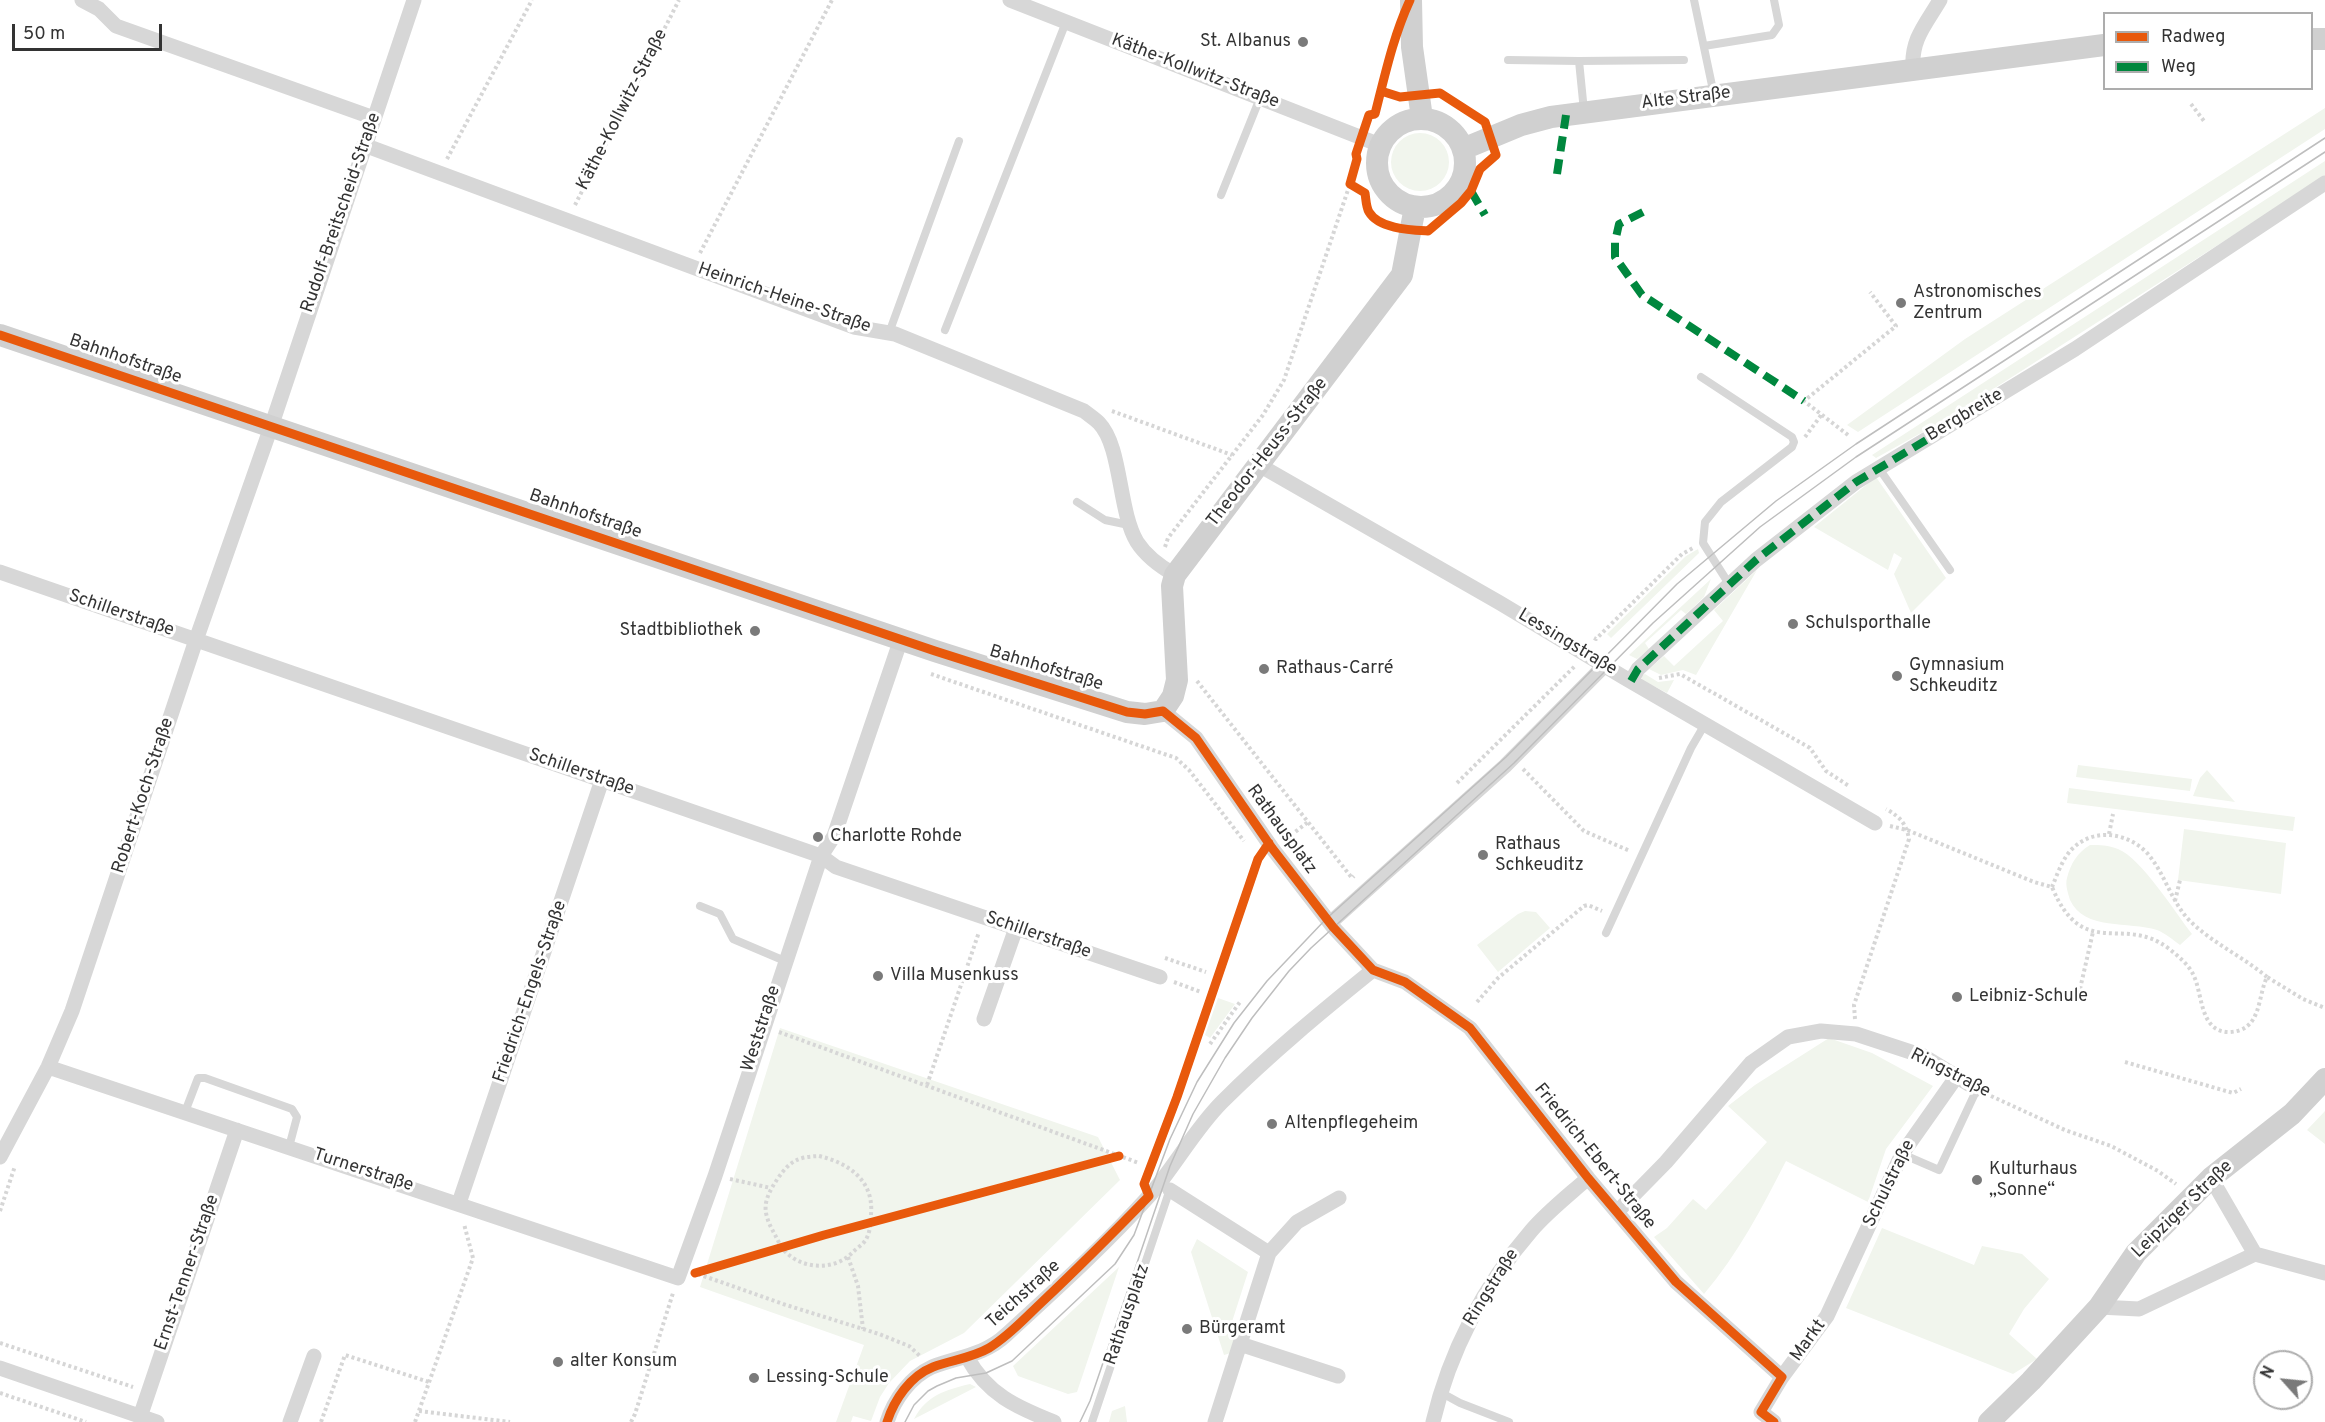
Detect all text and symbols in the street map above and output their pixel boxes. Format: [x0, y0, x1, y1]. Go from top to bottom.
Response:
scale bar [15, 12, 165, 50]
legend [2103, 12, 2313, 90]
text: 50 m [23, 23, 65, 46]
street label: Käthe-Kollwitz-Straße [573, 26, 673, 194]
text: Radweg [2161, 26, 2225, 49]
street label: Käthe-Kollwitz-Straße [1108, 30, 1282, 114]
place label: St. Albanus [1200, 31, 1291, 53]
marker: St. Albanus [1296, 35, 1310, 49]
text: Weg [2161, 56, 2196, 79]
street label: Alte Straße [1640, 83, 1732, 115]
street label: Rudolf-Breitscheid-Straße [298, 110, 386, 316]
street label: Heinrich-Heine-Straße [695, 259, 873, 339]
place label: Astronomisches Zentrum [1913, 282, 2042, 324]
marker: Astronomisches Zentrum [1894, 296, 1908, 310]
street label: Bahnhofstraße [66, 331, 184, 389]
street label: Theodor-Heuss-Straße [1203, 374, 1333, 532]
street label: Bergbreite [1923, 385, 2007, 447]
street label: Bahnhofstraße [526, 486, 644, 544]
street label: Schillerstraße [65, 586, 177, 642]
street label: Lessingstraße [1514, 605, 1620, 681]
place label: Schulsporthalle [1805, 613, 1931, 635]
marker: Schulsporthalle [1786, 617, 1800, 631]
place label: Stadtbibliothek [619, 620, 743, 642]
marker: Stadtbibliothek [748, 624, 762, 638]
street label: Bahnhofstraße [986, 641, 1106, 697]
place label: Gymnasium Schkeuditz [1909, 655, 2004, 698]
place label: Rathaus-Carré [1276, 658, 1393, 680]
marker: Rathaus-Carré [1257, 662, 1271, 676]
marker: Gymnasium Schkeuditz [1890, 669, 1904, 683]
street label: Robert-Koch-Straße [109, 715, 179, 877]
street label: Schillerstraße [525, 745, 637, 801]
street label: Rathausplatz [1241, 781, 1321, 879]
place label: Charlotte Rohde [830, 826, 962, 848]
marker: Charlotte Rohde [811, 830, 825, 844]
place label: Rathaus Schkeuditz [1495, 834, 1584, 876]
marker: Rathaus Schkeuditz [1476, 848, 1490, 862]
street label: Friedrich-Engels-Straße [490, 898, 572, 1086]
street label: Schillerstraße [982, 908, 1094, 964]
place label: Villa Musenkuss [890, 965, 1019, 987]
marker: Villa Musenkuss [871, 969, 885, 983]
street label: Weststraße [738, 983, 786, 1075]
place label: Leibniz-Schule [1969, 986, 2088, 1008]
marker: Leibniz-Schule [1950, 990, 1964, 1004]
street label: Ringstraße [1906, 1045, 1994, 1103]
street label: Friedrich-Ebert-Straße [1528, 1080, 1660, 1234]
place label: Altenpflegeheim [1284, 1113, 1418, 1135]
marker: Altenpflegeheim [1265, 1117, 1279, 1131]
street label: Schulstraße [1860, 1137, 1920, 1231]
street label: Turnerstraße [310, 1145, 416, 1197]
street label: Leipziger Straße [2128, 1157, 2238, 1263]
place label: Kulturhaus „Sonne“ [1989, 1159, 2077, 1202]
marker: Kulturhaus „Sonne“ [1970, 1173, 1984, 1187]
street label: Ernst-Tenner-Straße [151, 1192, 225, 1354]
street label: Ringstraße [1460, 1245, 1524, 1331]
street label: Teichstraße [982, 1256, 1066, 1334]
street label: Rathausplatz [1101, 1262, 1155, 1368]
street label: Markt [1787, 1316, 1831, 1366]
place label: Bürgeramt [1199, 1318, 1286, 1340]
marker: Bürgeramt [1180, 1322, 1194, 1336]
north arrow [2253, 1350, 2313, 1410]
place label: alter Konsum [570, 1351, 677, 1373]
marker: alter Konsum [551, 1355, 565, 1369]
text: N [2257, 1363, 2280, 1382]
place label: Lessing-Schule [766, 1367, 889, 1389]
marker: Lessing-Schule [747, 1371, 761, 1385]

